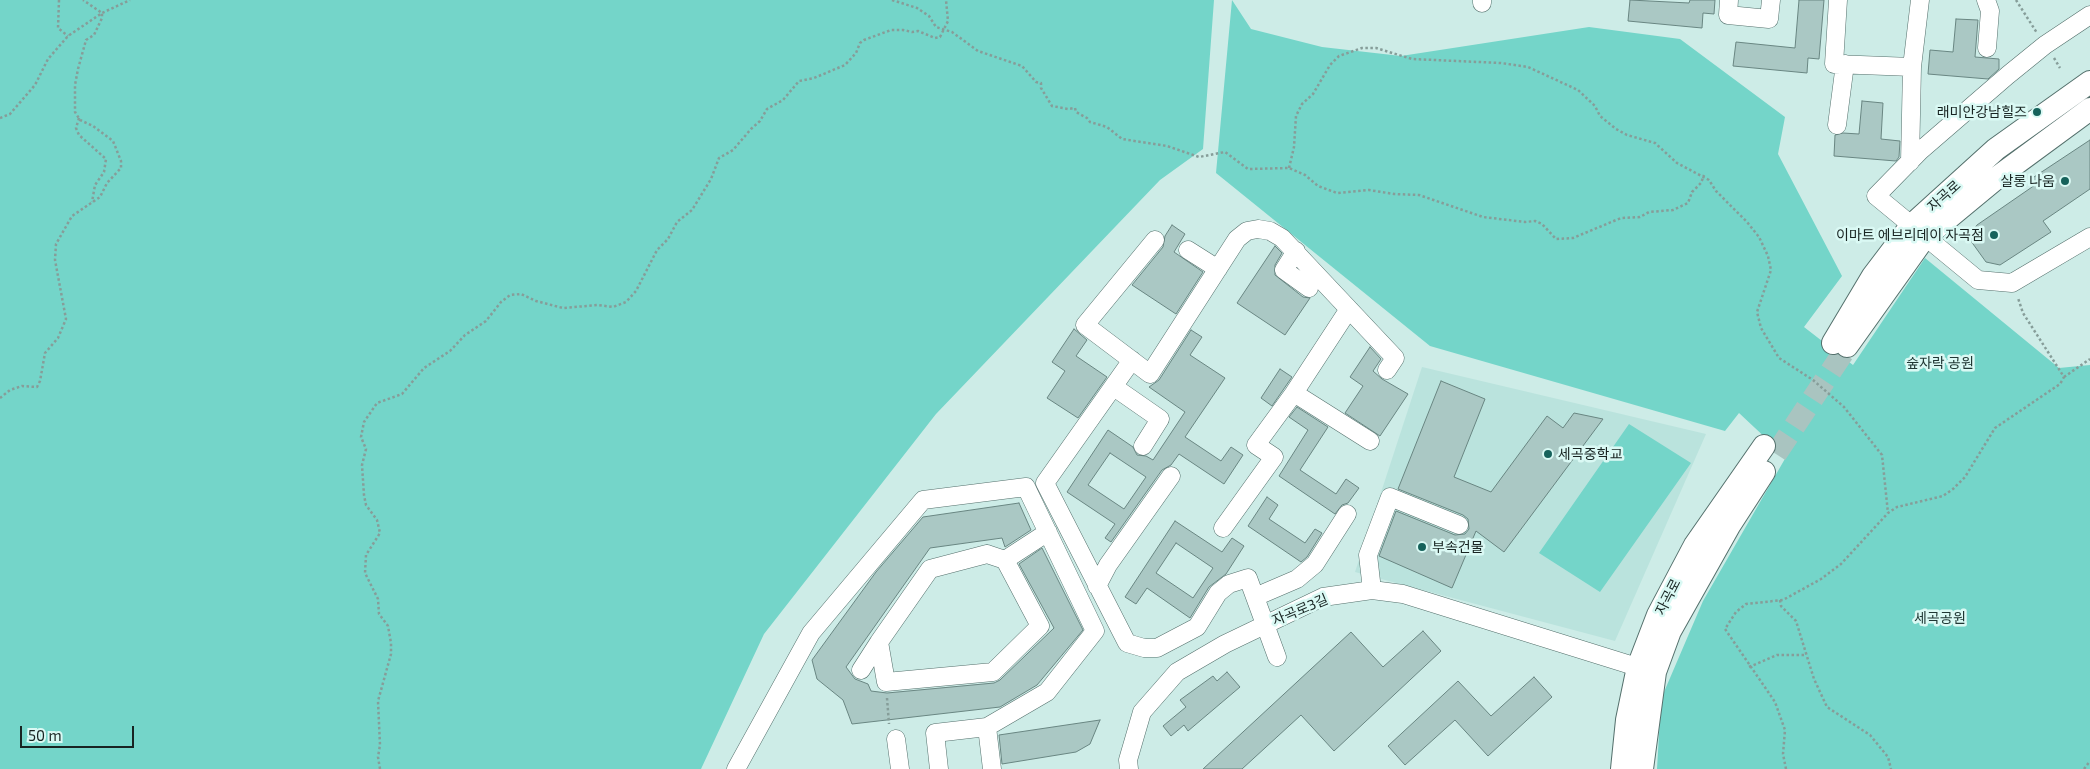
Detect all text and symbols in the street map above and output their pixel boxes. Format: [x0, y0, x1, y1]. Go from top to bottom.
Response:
place label: 래미안강남힐즈 [1937, 104, 2027, 120]
marker: 래미안강남힐즈 [2031, 106, 2043, 118]
place label: 살롱 나움 [2000, 173, 2055, 189]
marker: 살롱 나움 [2059, 175, 2071, 187]
street label: 자곡로 [1924, 177, 1964, 215]
place label: 이마트 에브리데이 자곡점 [1836, 227, 1984, 243]
marker: 이마트 에브리데이 자곡점 [1988, 229, 2000, 241]
park label: 숲자락 공원 [1906, 355, 1974, 371]
place label: 세곡중학교 [1558, 446, 1622, 462]
marker: 세곡중학교 [1542, 448, 1554, 460]
place label: 부속건물 [1432, 539, 1484, 555]
marker: 부속건물 [1416, 541, 1428, 553]
street label: 자곡로 [1652, 576, 1684, 618]
street label: 자곡로3길 [1269, 591, 1331, 629]
park label: 세곡공원 [1914, 610, 1966, 626]
scale bar [22, 716, 136, 748]
text: 50 m [28, 726, 62, 744]

